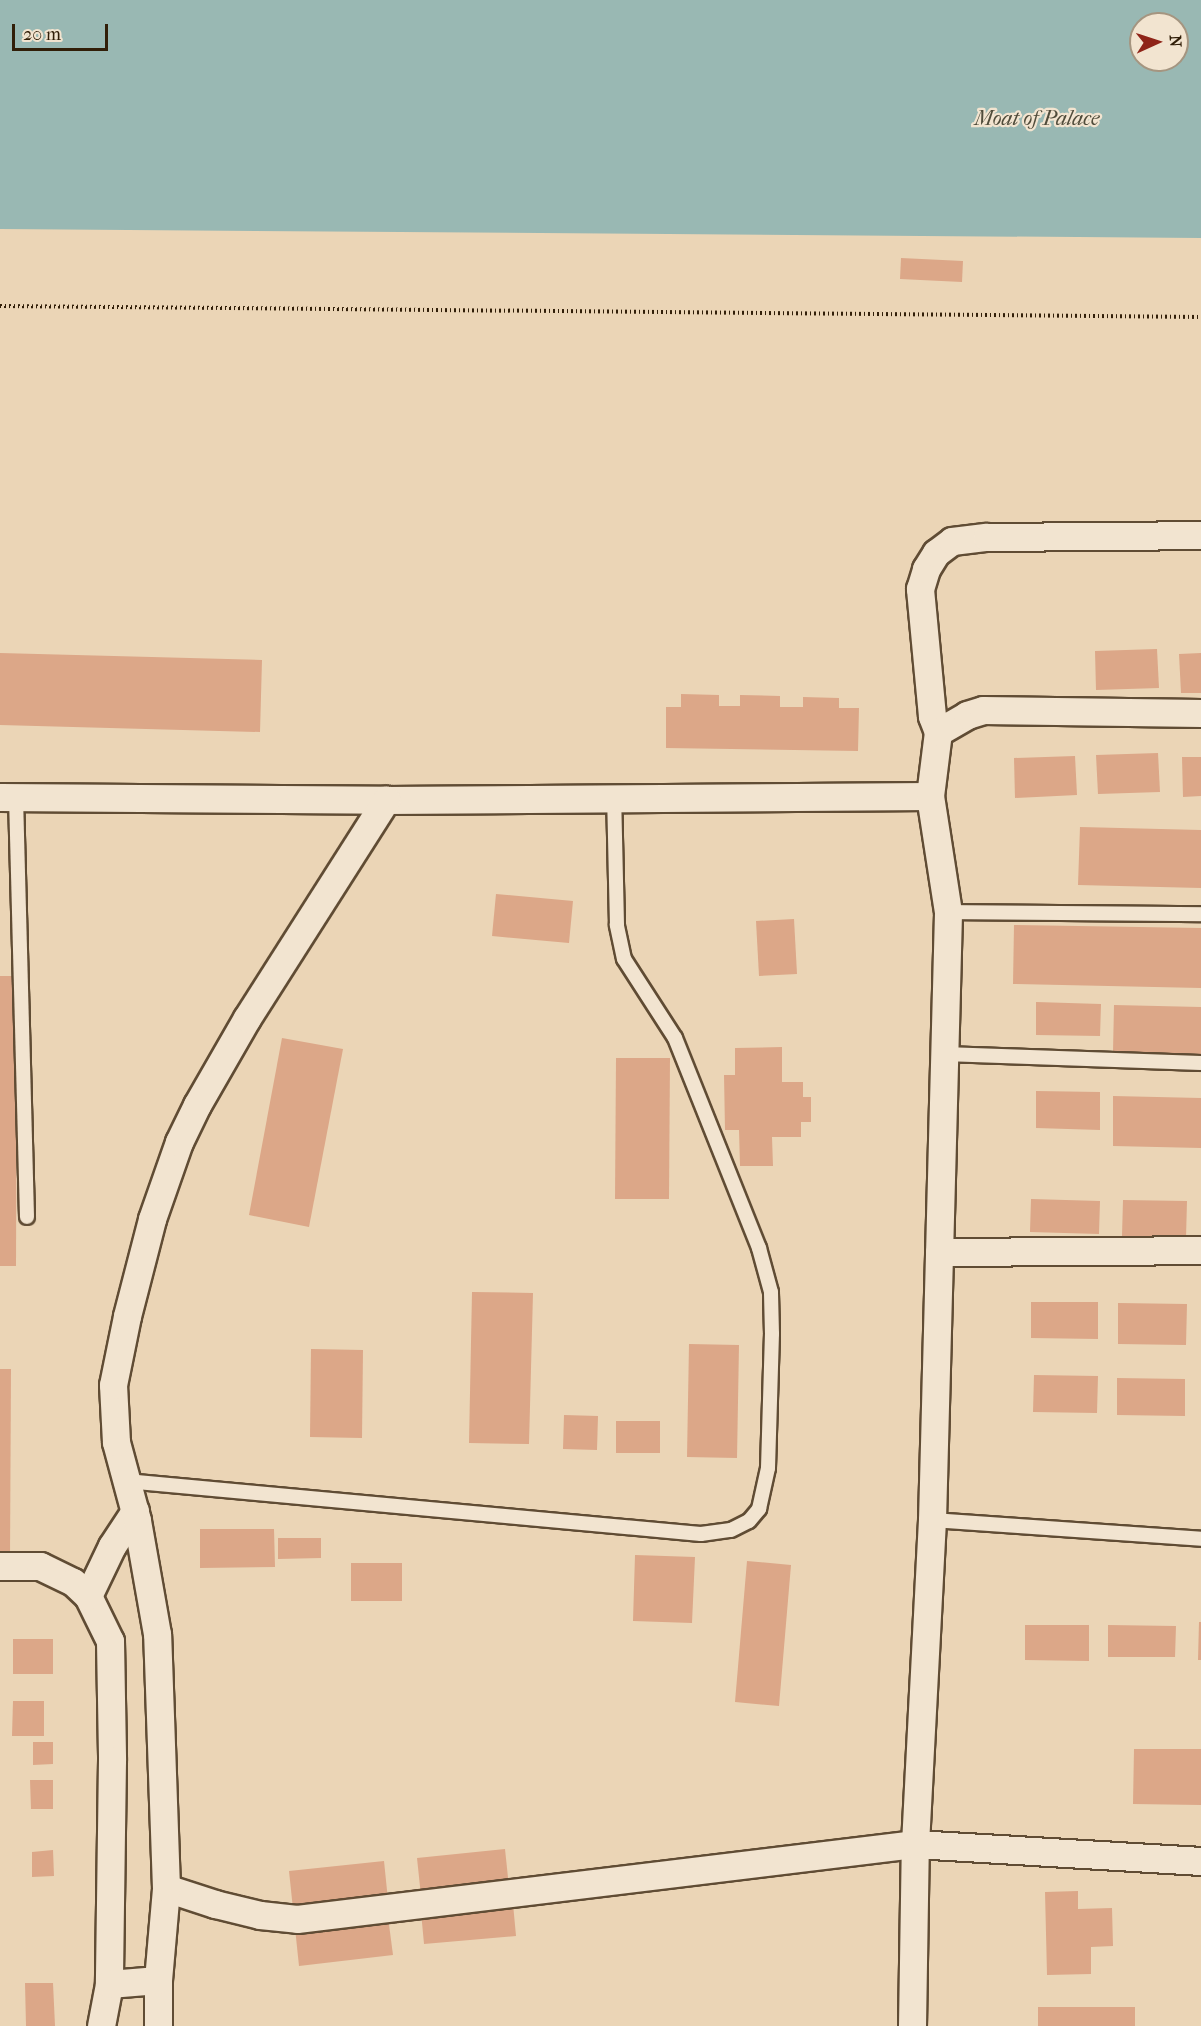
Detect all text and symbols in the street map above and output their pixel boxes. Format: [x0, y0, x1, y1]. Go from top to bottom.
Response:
scale bar [15, 12, 111, 50]
north arrow [1129, 12, 1189, 72]
text: 20 m [23, 24, 61, 45]
text: N [1166, 35, 1185, 48]
water label: Moat of Palace [974, 105, 1100, 131]

